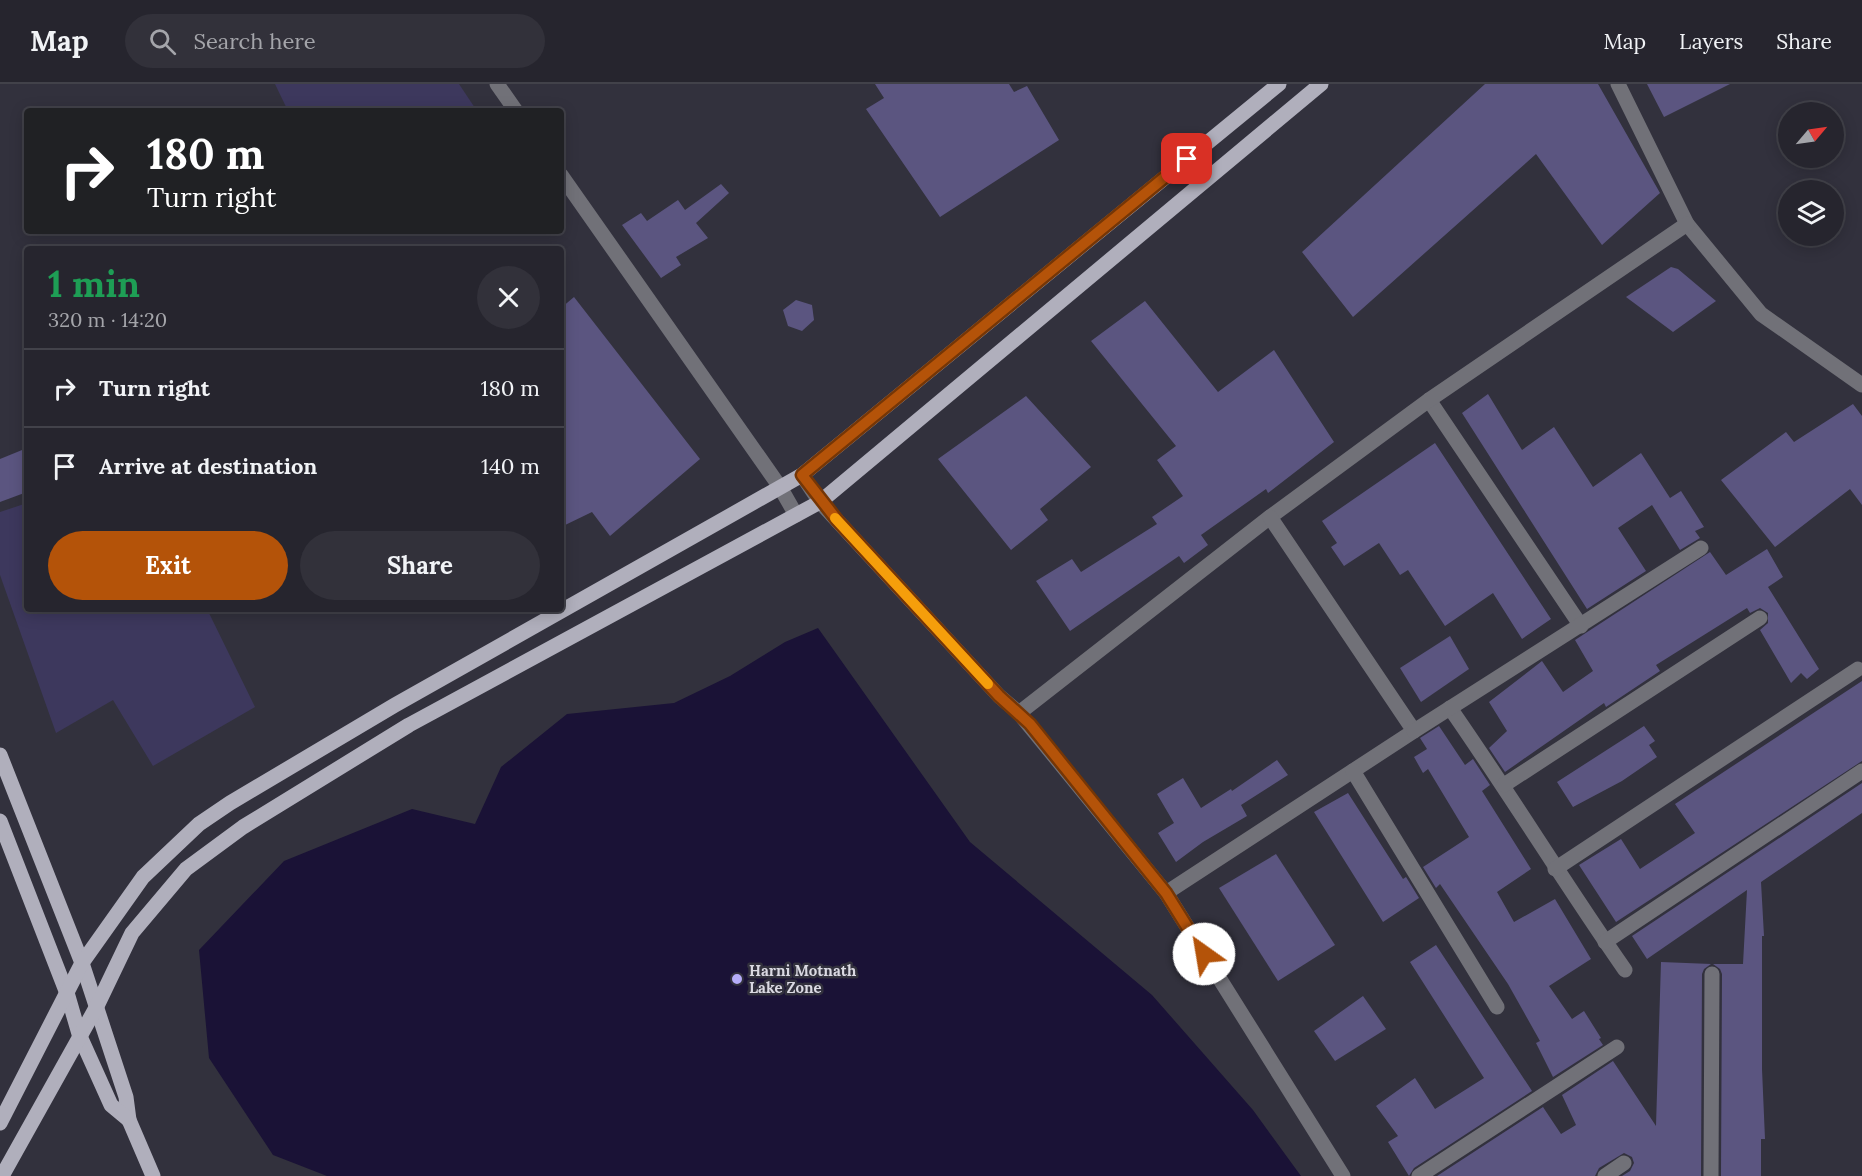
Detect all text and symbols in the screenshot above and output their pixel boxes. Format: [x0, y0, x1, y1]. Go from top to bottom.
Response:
search box [125, 14, 545, 68]
text: Map [30, 23, 89, 59]
icon: search [146, 25, 179, 58]
text: Search here [194, 27, 316, 55]
text: Map [1603, 28, 1646, 55]
text: Layers [1679, 28, 1743, 55]
text: Share [1776, 28, 1832, 55]
north arrow [1778, 102, 1844, 168]
map controls [1778, 102, 1844, 246]
text: 180 m [147, 127, 264, 181]
icon: right [48, 132, 126, 210]
pin [1161, 133, 1212, 184]
icon: arrive [1170, 142, 1203, 175]
text: Turn right [147, 180, 276, 214]
button: layers [1778, 180, 1844, 246]
text: 1 min [48, 261, 140, 307]
button: close [477, 266, 540, 329]
text: 320 m · 14:20 [48, 307, 167, 332]
icon: right [48, 372, 81, 405]
text: Turn right [99, 374, 210, 402]
text: 180 m [481, 374, 540, 402]
icon: arrive [48, 450, 81, 483]
text: Arrive at destination [99, 452, 317, 480]
text: 140 m [481, 452, 540, 480]
button: Exit [48, 531, 288, 600]
button: Share [300, 531, 540, 600]
position arrow [1172, 922, 1236, 986]
place label: Harni Motnath Lake Zone [749, 961, 857, 997]
marker: Harni Motnath Lake Zone [730, 972, 744, 986]

